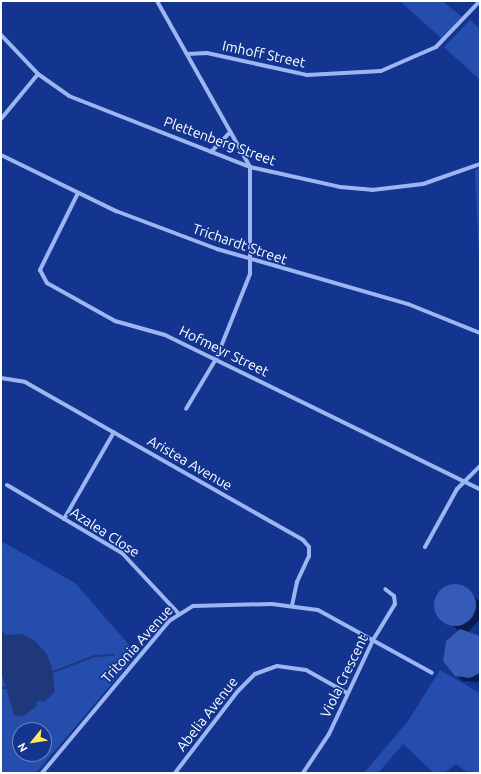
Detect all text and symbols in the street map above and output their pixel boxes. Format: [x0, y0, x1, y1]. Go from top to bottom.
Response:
street label: Imhoff Street [221, 37, 307, 71]
street label: Plettenberg Street [162, 113, 278, 169]
street label: Trichardt Street [190, 220, 290, 268]
street label: Hofmeyr Street [177, 322, 271, 380]
street label: Aristea Avenue [145, 432, 235, 494]
street label: Azalea Close [67, 503, 143, 561]
street label: Tritonia Avenue [98, 602, 176, 686]
street label: Viola Crescent [317, 632, 371, 720]
street label: Abelia Avenue [173, 674, 241, 754]
north arrow [12, 722, 52, 762]
text: N [15, 741, 30, 754]

